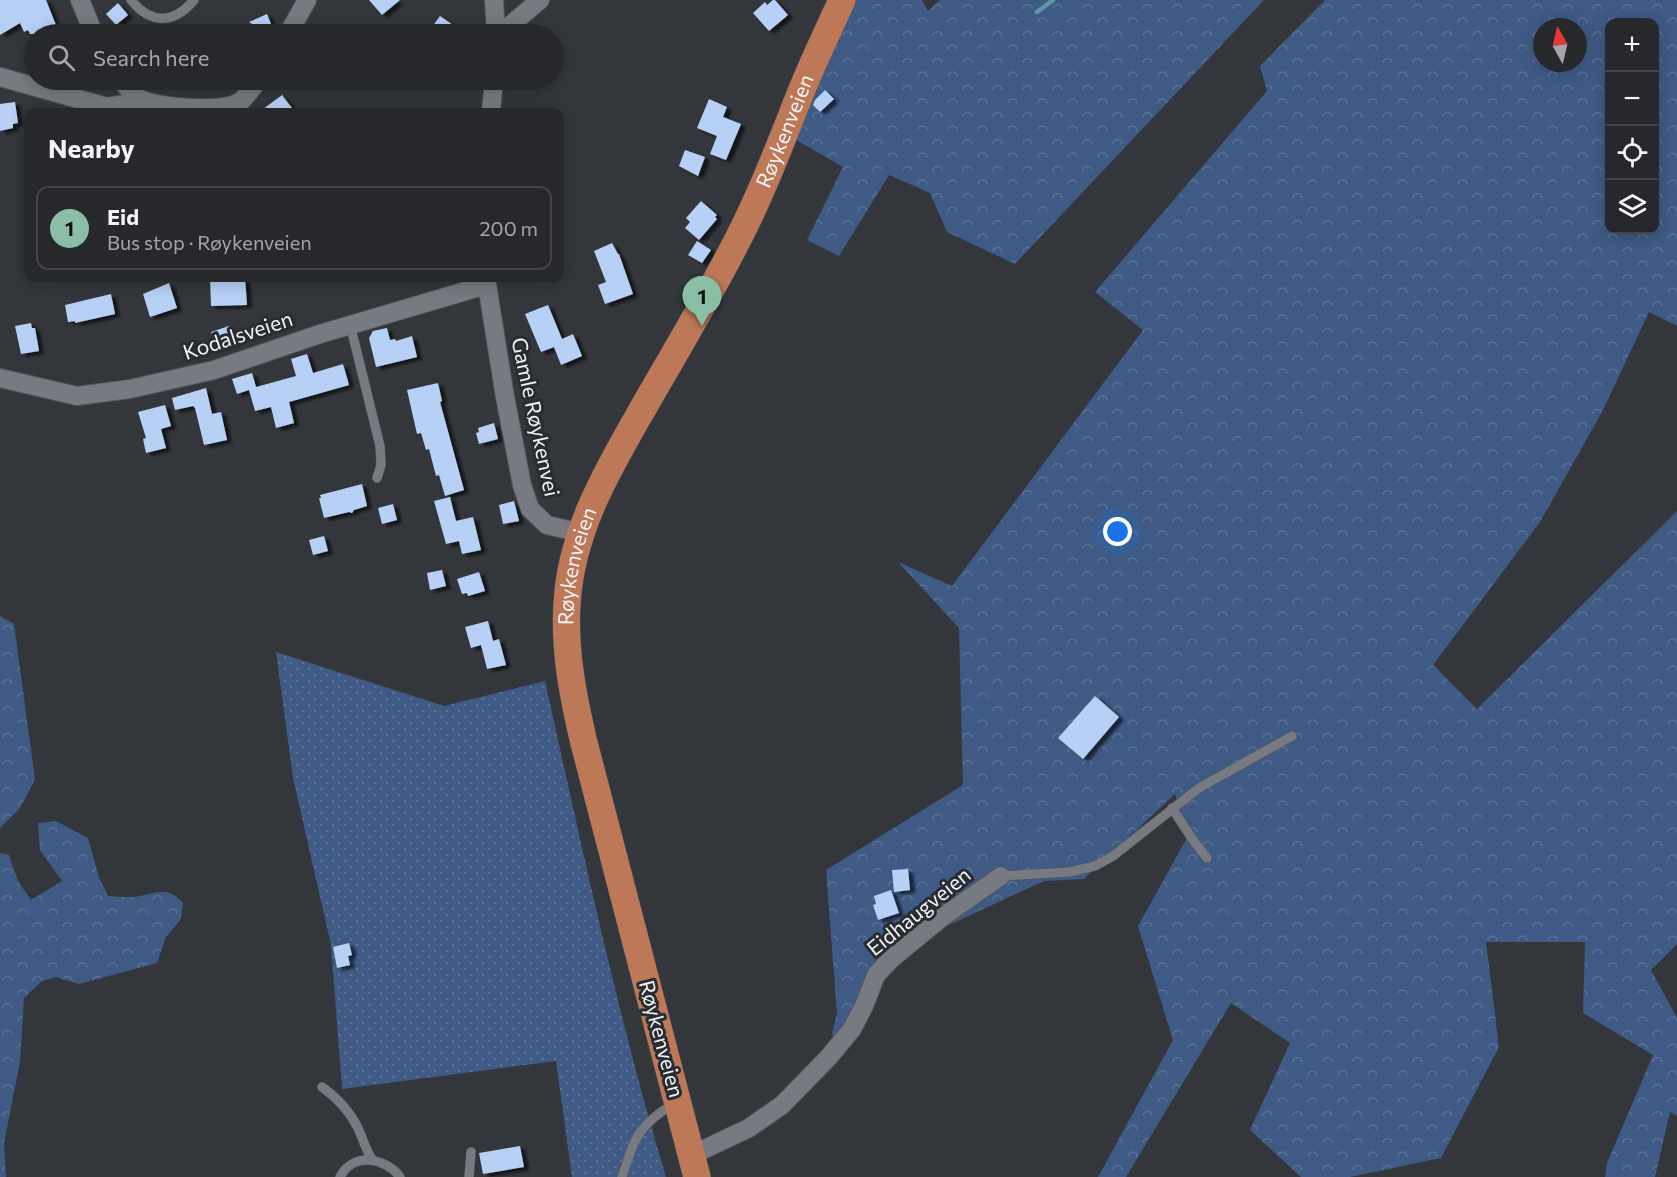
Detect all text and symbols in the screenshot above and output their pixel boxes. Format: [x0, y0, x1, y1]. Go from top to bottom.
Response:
north arrow [1533, 18, 1587, 72]
map controls [1605, 18, 1659, 234]
button: + [1605, 18, 1659, 72]
search box [24, 24, 564, 90]
icon: search [45, 41, 78, 74]
text: Search here [93, 44, 209, 71]
street label: Røykenveien [750, 70, 818, 191]
button: − [1605, 72, 1659, 126]
button: locate [1605, 126, 1659, 180]
text: Nearby [48, 132, 135, 163]
button: layers [1605, 180, 1659, 234]
text: Eid [107, 203, 139, 230]
text: 1 [65, 216, 74, 240]
text: 200 m [480, 216, 538, 240]
text: Bus stop · Røykenveien [107, 230, 312, 254]
pin: 1 [682, 276, 722, 326]
street label: Kodalsveien [180, 305, 295, 364]
street label: Gamle Røykenvei [507, 335, 566, 499]
street label: Røykenveien [552, 503, 601, 625]
your location [1103, 517, 1132, 546]
street label: Eidhaugveien [861, 861, 975, 960]
street label: Røykenveien [635, 977, 690, 1100]

